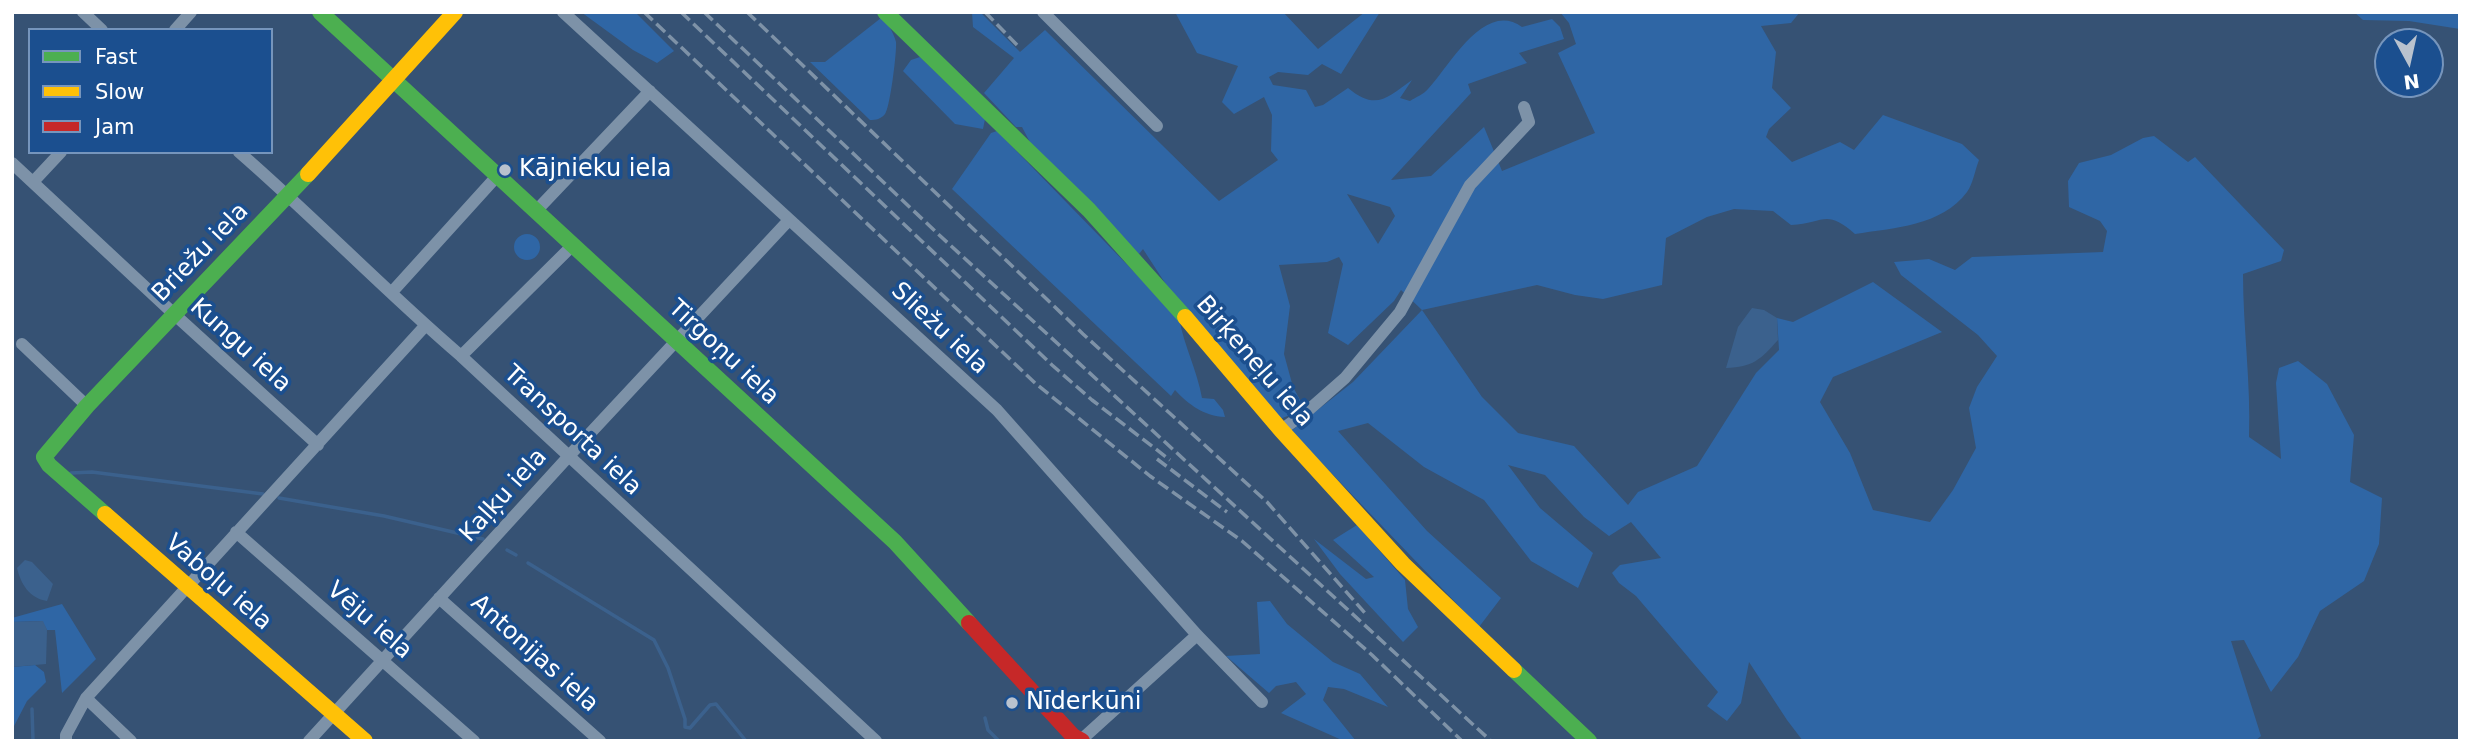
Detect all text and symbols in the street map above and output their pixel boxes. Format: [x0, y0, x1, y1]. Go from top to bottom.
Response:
legend [28, 28, 273, 154]
north arrow [2374, 28, 2444, 98]
text: Fast [95, 45, 137, 69]
text: N [2402, 70, 2421, 94]
text: Slow [95, 80, 144, 104]
text: Jam [95, 115, 135, 139]
place label: Kājnieku iela [519, 156, 672, 184]
marker: Kājnieku iela [497, 162, 513, 178]
street label: Briežu iela [147, 198, 255, 308]
street label: Sliežu iela [885, 277, 993, 381]
street label: Birķeneļu iela [1189, 291, 1319, 433]
street label: Kungu iela [184, 293, 296, 399]
street label: Tirgoņu iela [662, 294, 784, 412]
street label: Transporta iela [497, 360, 647, 502]
street label: Kaļķu iela [454, 443, 554, 549]
street label: Vaboļu iela [159, 529, 277, 637]
street label: Vēju iela [320, 576, 418, 666]
street label: Antonijas iela [464, 589, 604, 719]
place label: Nīderkūni [1026, 689, 1141, 717]
marker: Nīderkūni [1004, 695, 1020, 711]

